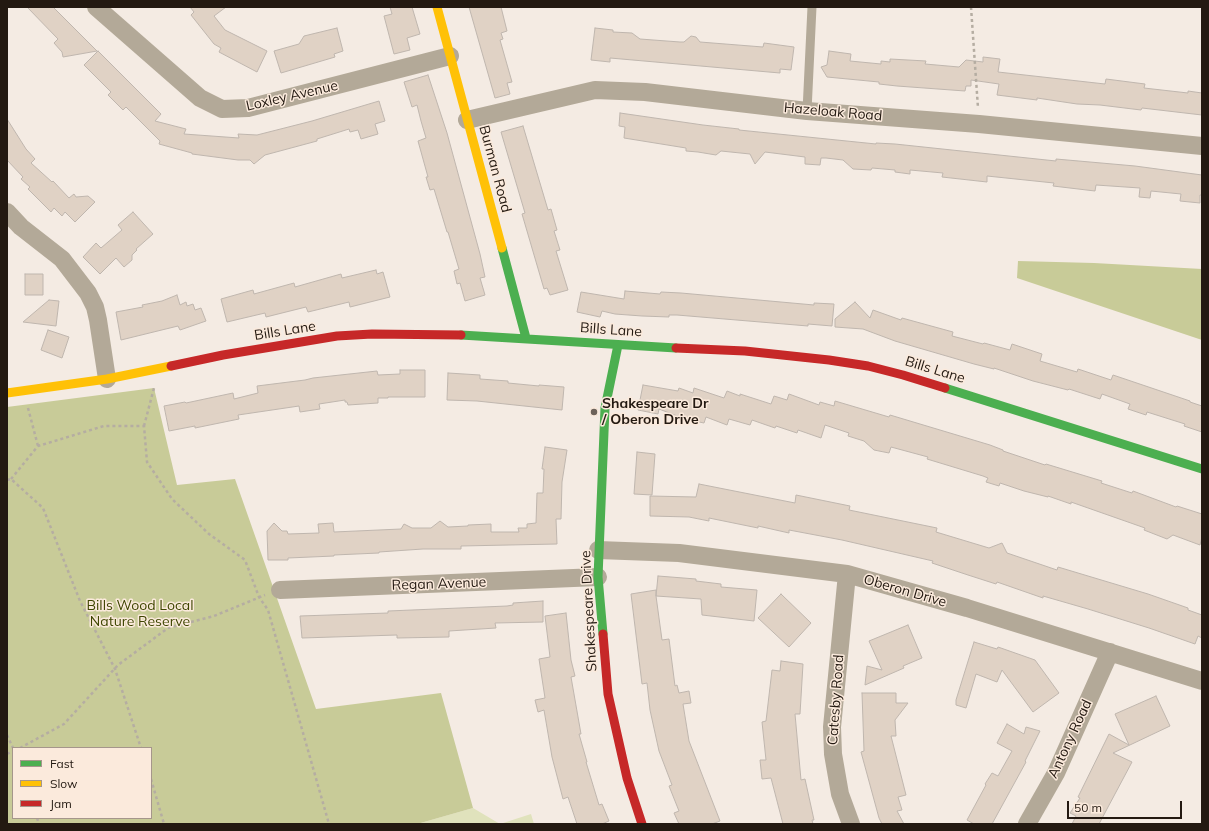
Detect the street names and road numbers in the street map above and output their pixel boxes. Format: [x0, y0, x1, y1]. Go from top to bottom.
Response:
street label: Loxley Avenue [245, 77, 339, 115]
street label: Hazeloak Road [783, 99, 883, 125]
street label: Burman Road [475, 124, 515, 214]
street label: Bills Lane [253, 318, 317, 344]
street label: Bills Lane [580, 319, 642, 341]
street label: Bills Lane [903, 353, 967, 387]
street label: Shakespeare Drive [577, 550, 601, 672]
street label: Oberon Drive [862, 571, 948, 611]
street label: Regan Avenue [391, 574, 487, 594]
street label: Catesby Road [824, 654, 848, 746]
street label: Antony Road [1044, 697, 1096, 781]

